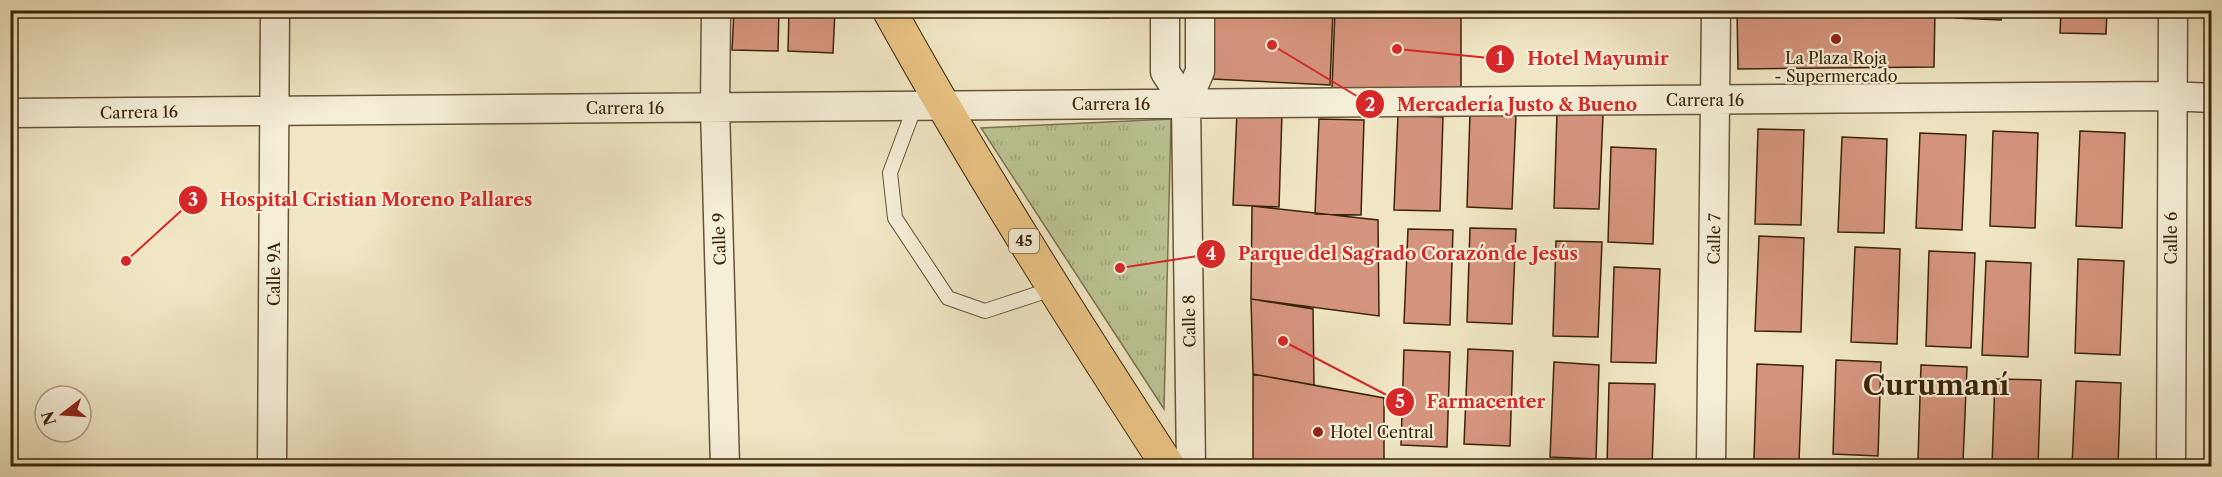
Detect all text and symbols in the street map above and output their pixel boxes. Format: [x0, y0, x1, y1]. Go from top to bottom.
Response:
marker: La Plaza Roja - Supermercado [1829, 32, 1843, 46]
callout: Hotel Mayumir [1485, 41, 1681, 77]
text: 1 [1496, 48, 1504, 70]
text: Hotel Mayumir [1527, 48, 1669, 70]
place label: La Plaza Roja - Supermercado [1774, 48, 1898, 86]
callout: Mercadería Justo & Bueno [1355, 86, 1650, 122]
street label: Carrera 16 [1666, 90, 1744, 110]
street label: Carrera 16 [1072, 94, 1150, 114]
text: 2 [1365, 94, 1375, 116]
text: Mercadería Justo & Bueno [1397, 94, 1637, 116]
street label: Carrera 16 [586, 98, 664, 118]
street label: Carrera 16 [100, 101, 178, 123]
callout: Hospital Cristian Moreno Pallares [178, 182, 545, 218]
text: 3 [188, 189, 198, 211]
text: Hospital Cristian Moreno Pallares [220, 189, 532, 211]
street label: Calle 9 [708, 212, 730, 266]
street label: Calle 6 [2161, 212, 2181, 264]
street label: Calle 7 [1704, 213, 1724, 265]
road number: 45 [1009, 229, 1039, 253]
callout: Parque del Sagrado Corazón de Jesús [1196, 236, 1590, 272]
street label: Calle 9A [264, 241, 284, 306]
text: 4 [1206, 243, 1216, 265]
text: Parque del Sagrado Corazón de Jesús [1238, 243, 1578, 265]
street label: Calle 8 [1179, 294, 1199, 348]
district label: Curumaní [1863, 368, 2009, 402]
north arrow [33, 384, 93, 444]
callout: Farmacenter [1385, 384, 1557, 420]
text: 5 [1395, 391, 1405, 413]
text: Farmacenter [1427, 391, 1546, 413]
text: N [37, 409, 60, 428]
place label: Hotel Central [1330, 422, 1434, 442]
marker: Hotel Central [1311, 425, 1325, 439]

